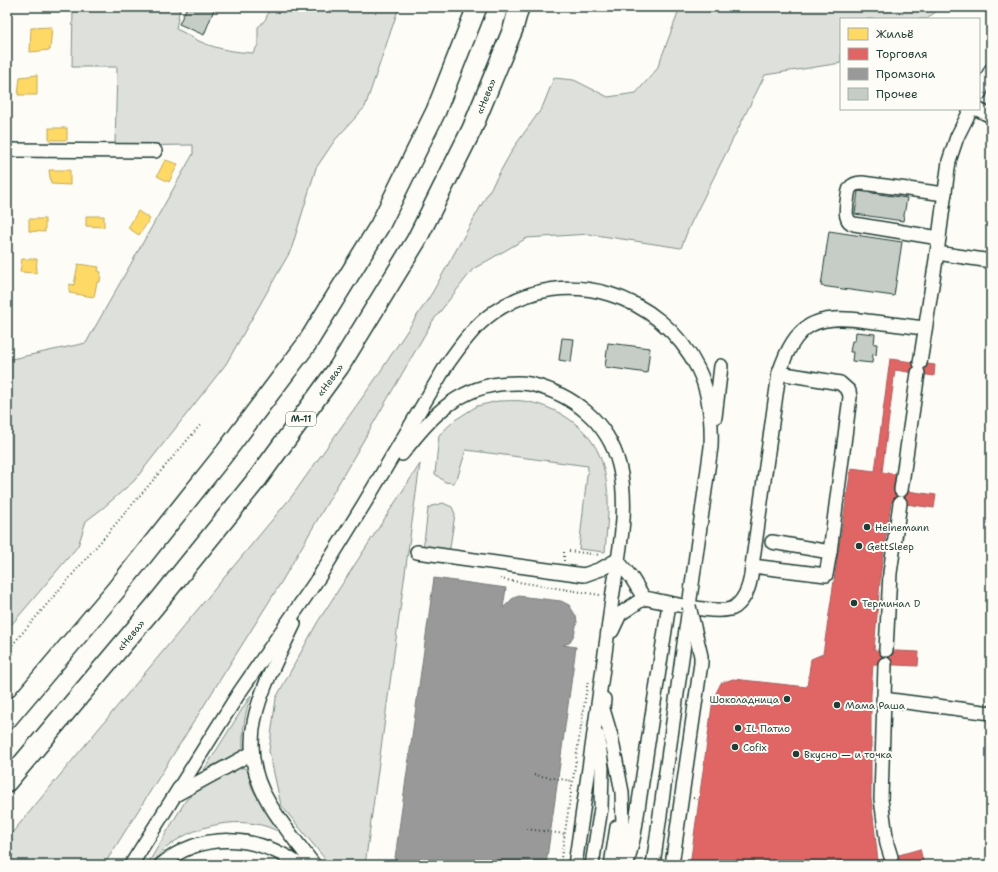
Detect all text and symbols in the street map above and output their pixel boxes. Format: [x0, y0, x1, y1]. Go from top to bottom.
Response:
legend [840, 18, 980, 110]
text: Жильё [876, 26, 914, 42]
text: Торговля [876, 46, 928, 62]
text: Промзона [876, 66, 936, 82]
street label: «Нева» [473, 77, 499, 116]
text: Прочее [876, 86, 918, 102]
street label: «Нева» [314, 361, 346, 399]
road number: М-11 [286, 412, 316, 426]
place label: Heinemann [875, 521, 929, 534]
marker: Heinemann [862, 522, 872, 532]
place label: GettSleep [867, 540, 914, 553]
marker: GettSleep [854, 541, 864, 551]
place label: Терминал D [862, 597, 921, 610]
marker: Терминал D [849, 598, 859, 608]
street label: «Нева» [114, 617, 148, 654]
place label: Шоколадница [709, 693, 780, 706]
marker: Шоколадница [782, 694, 792, 704]
place label: Мама Раша [845, 699, 906, 712]
marker: Мама Раша [832, 700, 842, 710]
place label: IL Патио [746, 722, 790, 735]
marker: IL Патио [733, 723, 743, 733]
place label: Cofix [743, 741, 767, 754]
marker: Cofix [730, 742, 740, 752]
place label: Вкусно — и точка [804, 748, 893, 761]
marker: Вкусно — и точка [791, 749, 801, 759]

